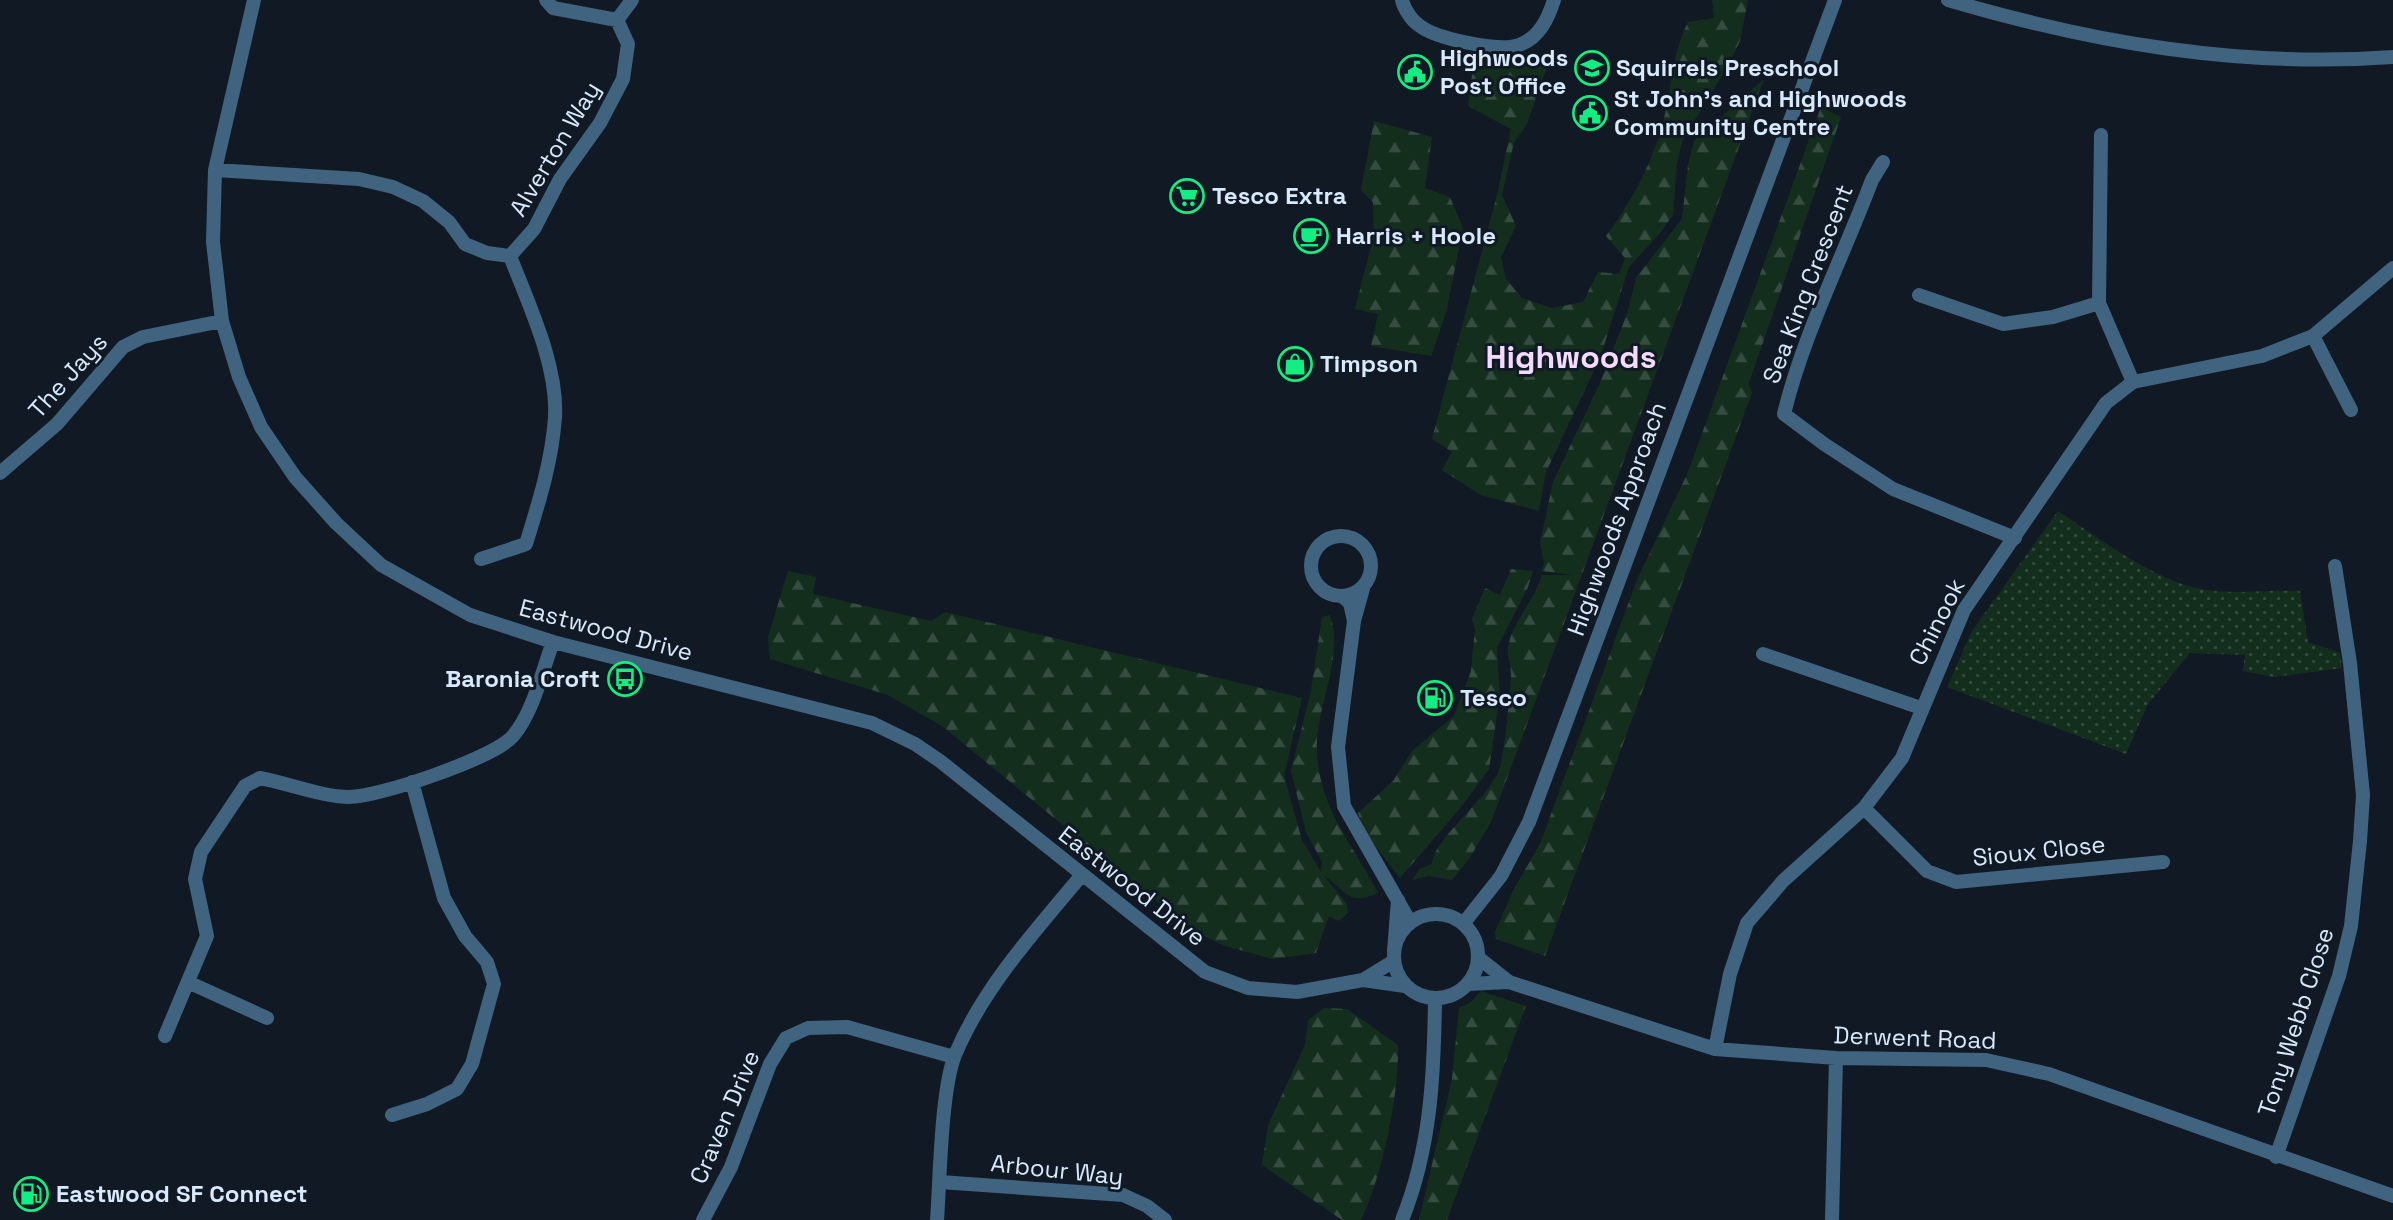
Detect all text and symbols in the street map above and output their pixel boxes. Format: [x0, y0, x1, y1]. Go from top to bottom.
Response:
place label: Highwoods Post Office [1440, 42, 1568, 101]
school or university icon: Squirrels Preschool [1573, 49, 1611, 87]
place label: Squirrels Preschool [1616, 52, 1839, 83]
public building icon: Highwoods Post Office [1396, 53, 1434, 91]
street label: Alverton Way [502, 76, 607, 222]
place label: St John's and Highwoods Community Centre [1614, 83, 1907, 142]
public building icon: St John's and Highwoods Community Centre [1571, 94, 1609, 132]
supermarket icon: Tesco Extra [1168, 177, 1206, 215]
place label: Tesco Extra [1212, 180, 1347, 211]
street label: Sea King Crescent [1755, 180, 1860, 388]
cafe icon: Harris + Hoole [1292, 217, 1330, 255]
place label: Harris + Hoole [1336, 220, 1496, 251]
street label: The Jays [21, 327, 114, 425]
district label: Highwoods [1485, 337, 1657, 377]
shop icon: Timpson [1276, 345, 1314, 383]
place label: Timpson [1320, 348, 1418, 379]
street label: Highwoods Approach [1560, 398, 1673, 640]
street label: Chinook [1902, 573, 1972, 670]
street label: Eastwood Drive [516, 591, 696, 668]
bus stop icon: Baronia Croft [606, 660, 644, 698]
place label: Baronia Croft [445, 663, 600, 694]
fuel station icon: Tesco [1416, 679, 1454, 717]
place label: Tesco [1460, 682, 1527, 713]
street label: Eastwood Drive [1052, 818, 1212, 953]
street label: Sioux Close [1971, 828, 2107, 873]
street label: Tony Webb Close [2250, 924, 2341, 1120]
street label: Derwent Road [1833, 1019, 1997, 1056]
street label: Craven Drive [682, 1045, 767, 1188]
street label: Arbour Way [989, 1147, 1125, 1192]
fuel station icon: Eastwood SF Connect [12, 1175, 50, 1213]
place label: Eastwood SF Connect [56, 1178, 308, 1209]

